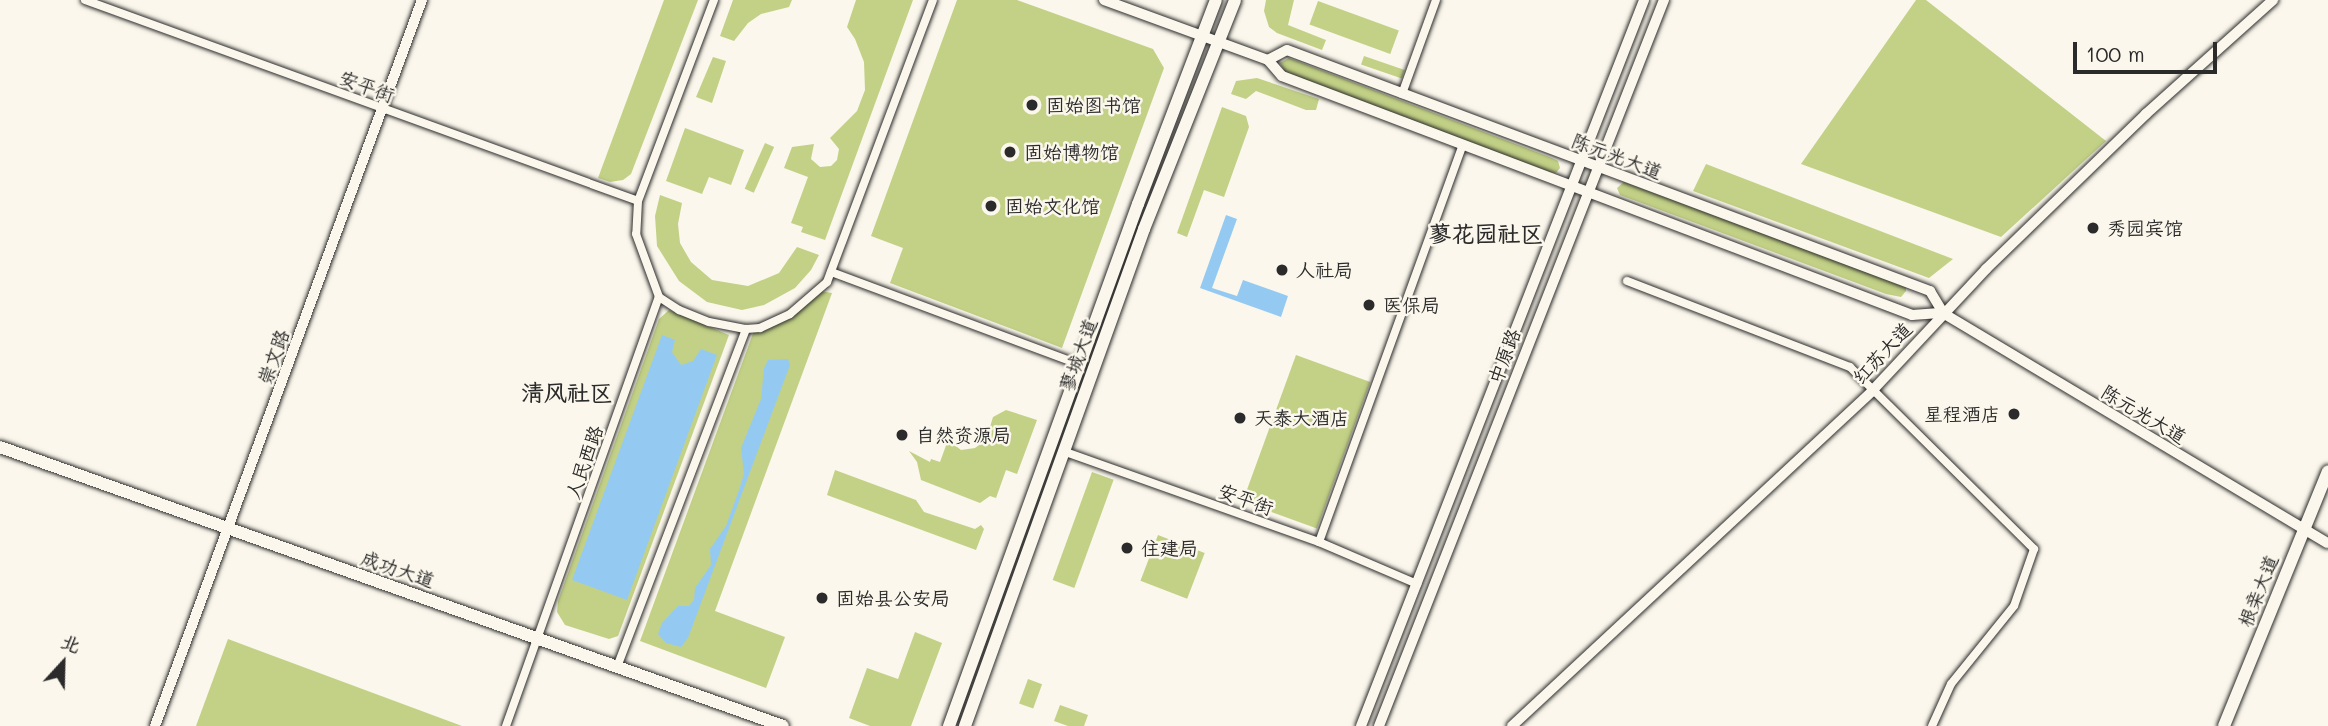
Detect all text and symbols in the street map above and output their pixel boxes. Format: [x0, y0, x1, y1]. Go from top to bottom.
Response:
scale bar [2076, 28, 2220, 72]
text: 100 m [2086, 40, 2145, 67]
street label: 安平街 [336, 66, 398, 106]
place label: 固始图书馆 [1046, 94, 1141, 116]
marker: 固始图书馆 [1024, 97, 1040, 113]
street label: 陈元光大道 [1569, 128, 1665, 184]
place label: 固始博物馆 [1024, 141, 1119, 163]
marker: 固始博物馆 [1002, 144, 1018, 160]
place label: 固始文化馆 [1005, 195, 1100, 217]
marker: 固始文化馆 [983, 198, 999, 214]
place label: 秀园宾馆 [2107, 217, 2183, 239]
district label: 蓼花园社区 [1429, 219, 1543, 247]
marker: 秀园宾馆 [2085, 220, 2101, 236]
place label: 人社局 [1296, 259, 1353, 281]
marker: 人社局 [1274, 262, 1290, 278]
place label: 医保局 [1383, 294, 1440, 316]
marker: 医保局 [1361, 297, 1377, 313]
street label: 蓼城大道 [1054, 315, 1102, 395]
street label: 红苏大道 [1848, 317, 1916, 389]
street label: 中原路 [1483, 325, 1525, 387]
street label: 崇文路 [253, 326, 293, 388]
district label: 清风社区 [521, 378, 613, 406]
street label: 陈元光大道 [2097, 380, 2191, 448]
place label: 星程酒店 [1924, 403, 2000, 425]
marker: 星程酒店 [2006, 406, 2022, 422]
place label: 天泰大酒店 [1254, 407, 1349, 429]
marker: 天泰大酒店 [1232, 410, 1248, 426]
street label: 人民西路 [561, 422, 607, 502]
place label: 自然资源局 [916, 424, 1011, 446]
marker: 自然资源局 [894, 427, 910, 443]
street label: 安平街 [1215, 479, 1277, 519]
place label: 住建局 [1141, 537, 1198, 559]
marker: 住建局 [1119, 540, 1135, 556]
street label: 成功大道 [358, 546, 438, 592]
street label: 根亲大道 [2233, 551, 2283, 631]
place label: 固始县公安局 [836, 587, 950, 609]
marker: 固始县公安局 [814, 590, 830, 606]
north arrow [28, 628, 98, 698]
text: 北 [58, 628, 85, 658]

